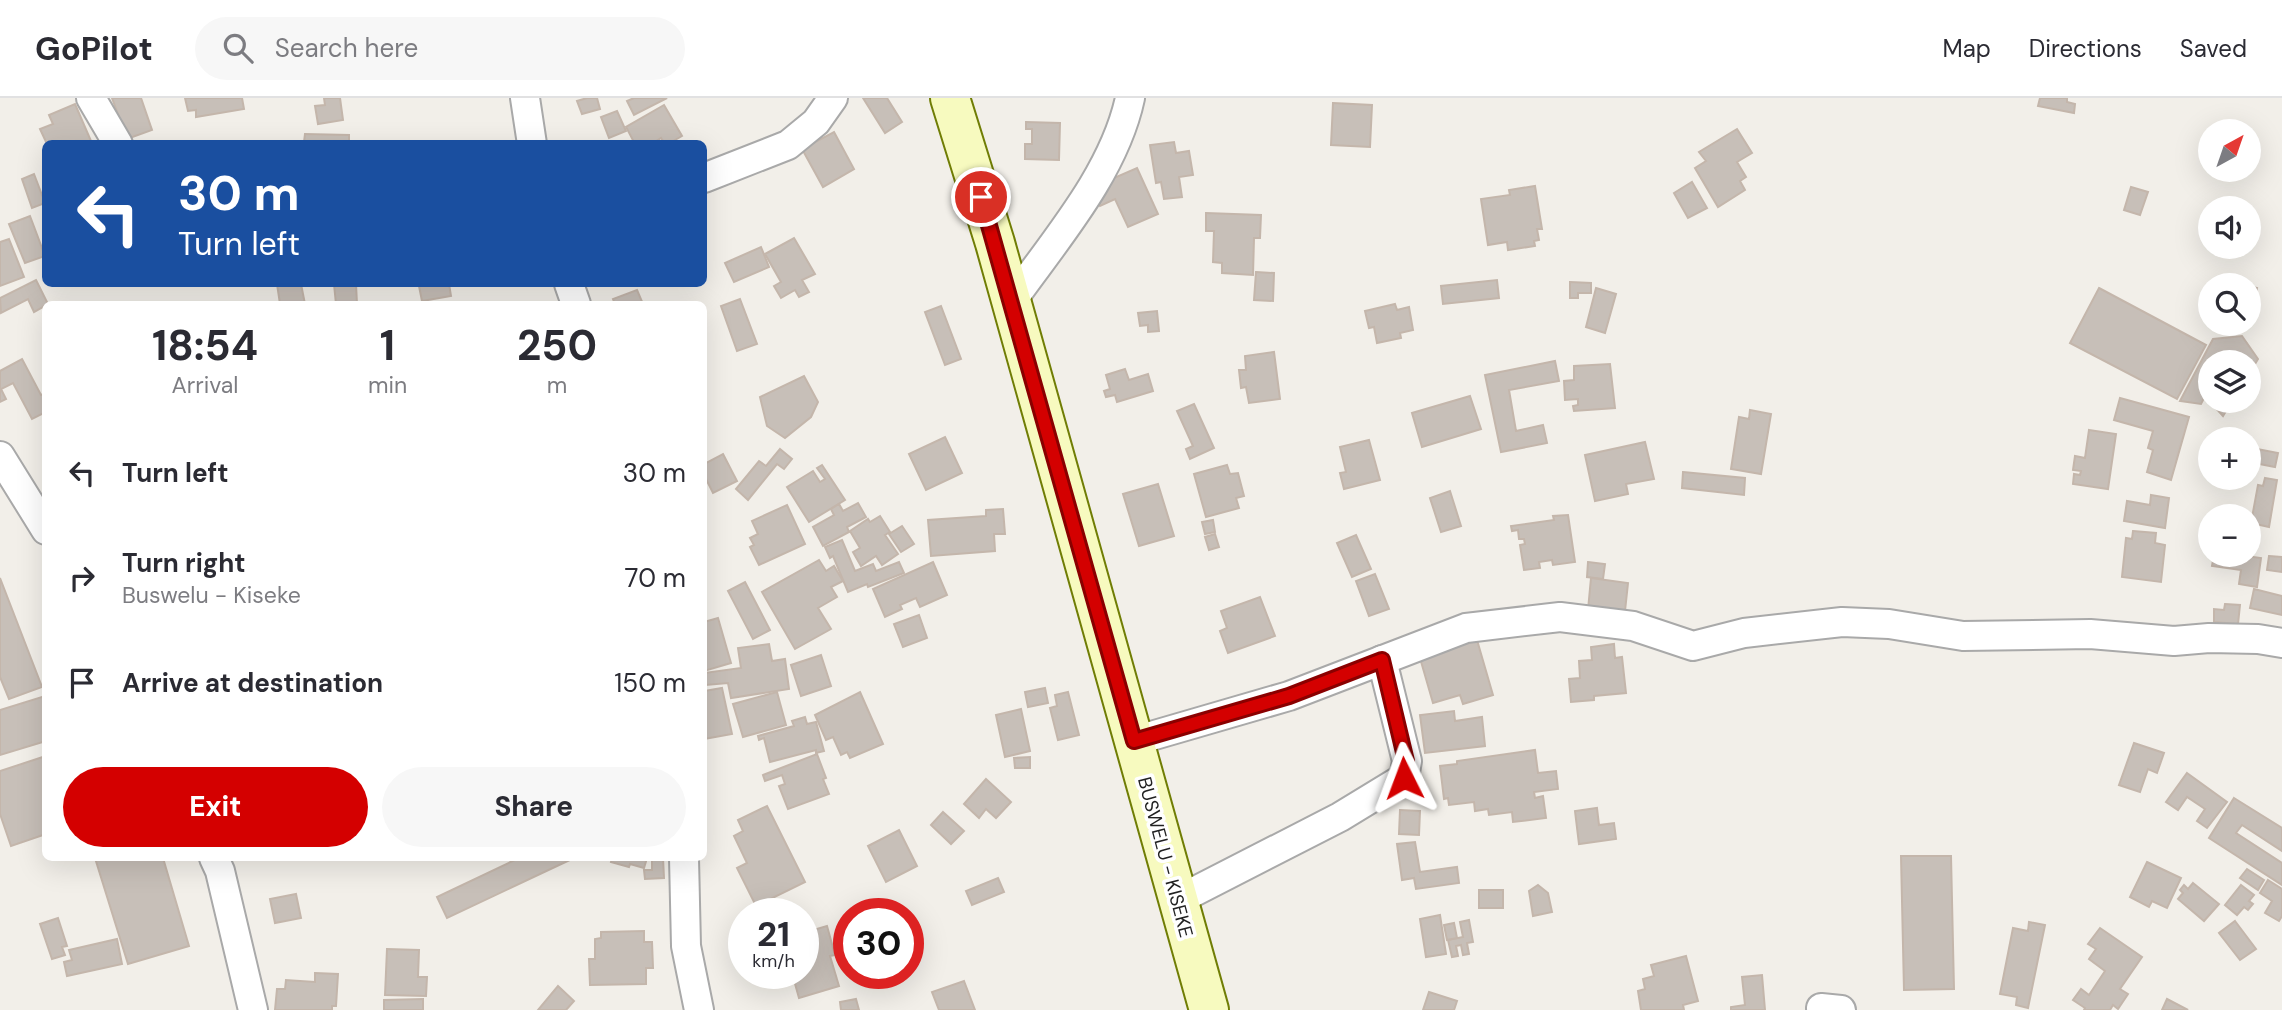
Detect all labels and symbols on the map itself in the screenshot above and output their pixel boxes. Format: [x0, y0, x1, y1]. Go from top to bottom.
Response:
north arrow [2198, 119, 2261, 182]
pin [951, 167, 1011, 227]
position arrow [1367, 741, 1441, 815]
street label: BUSWELU - KISEKE [1132, 774, 1199, 940]
speed limit sign: 30 [833, 898, 924, 989]

